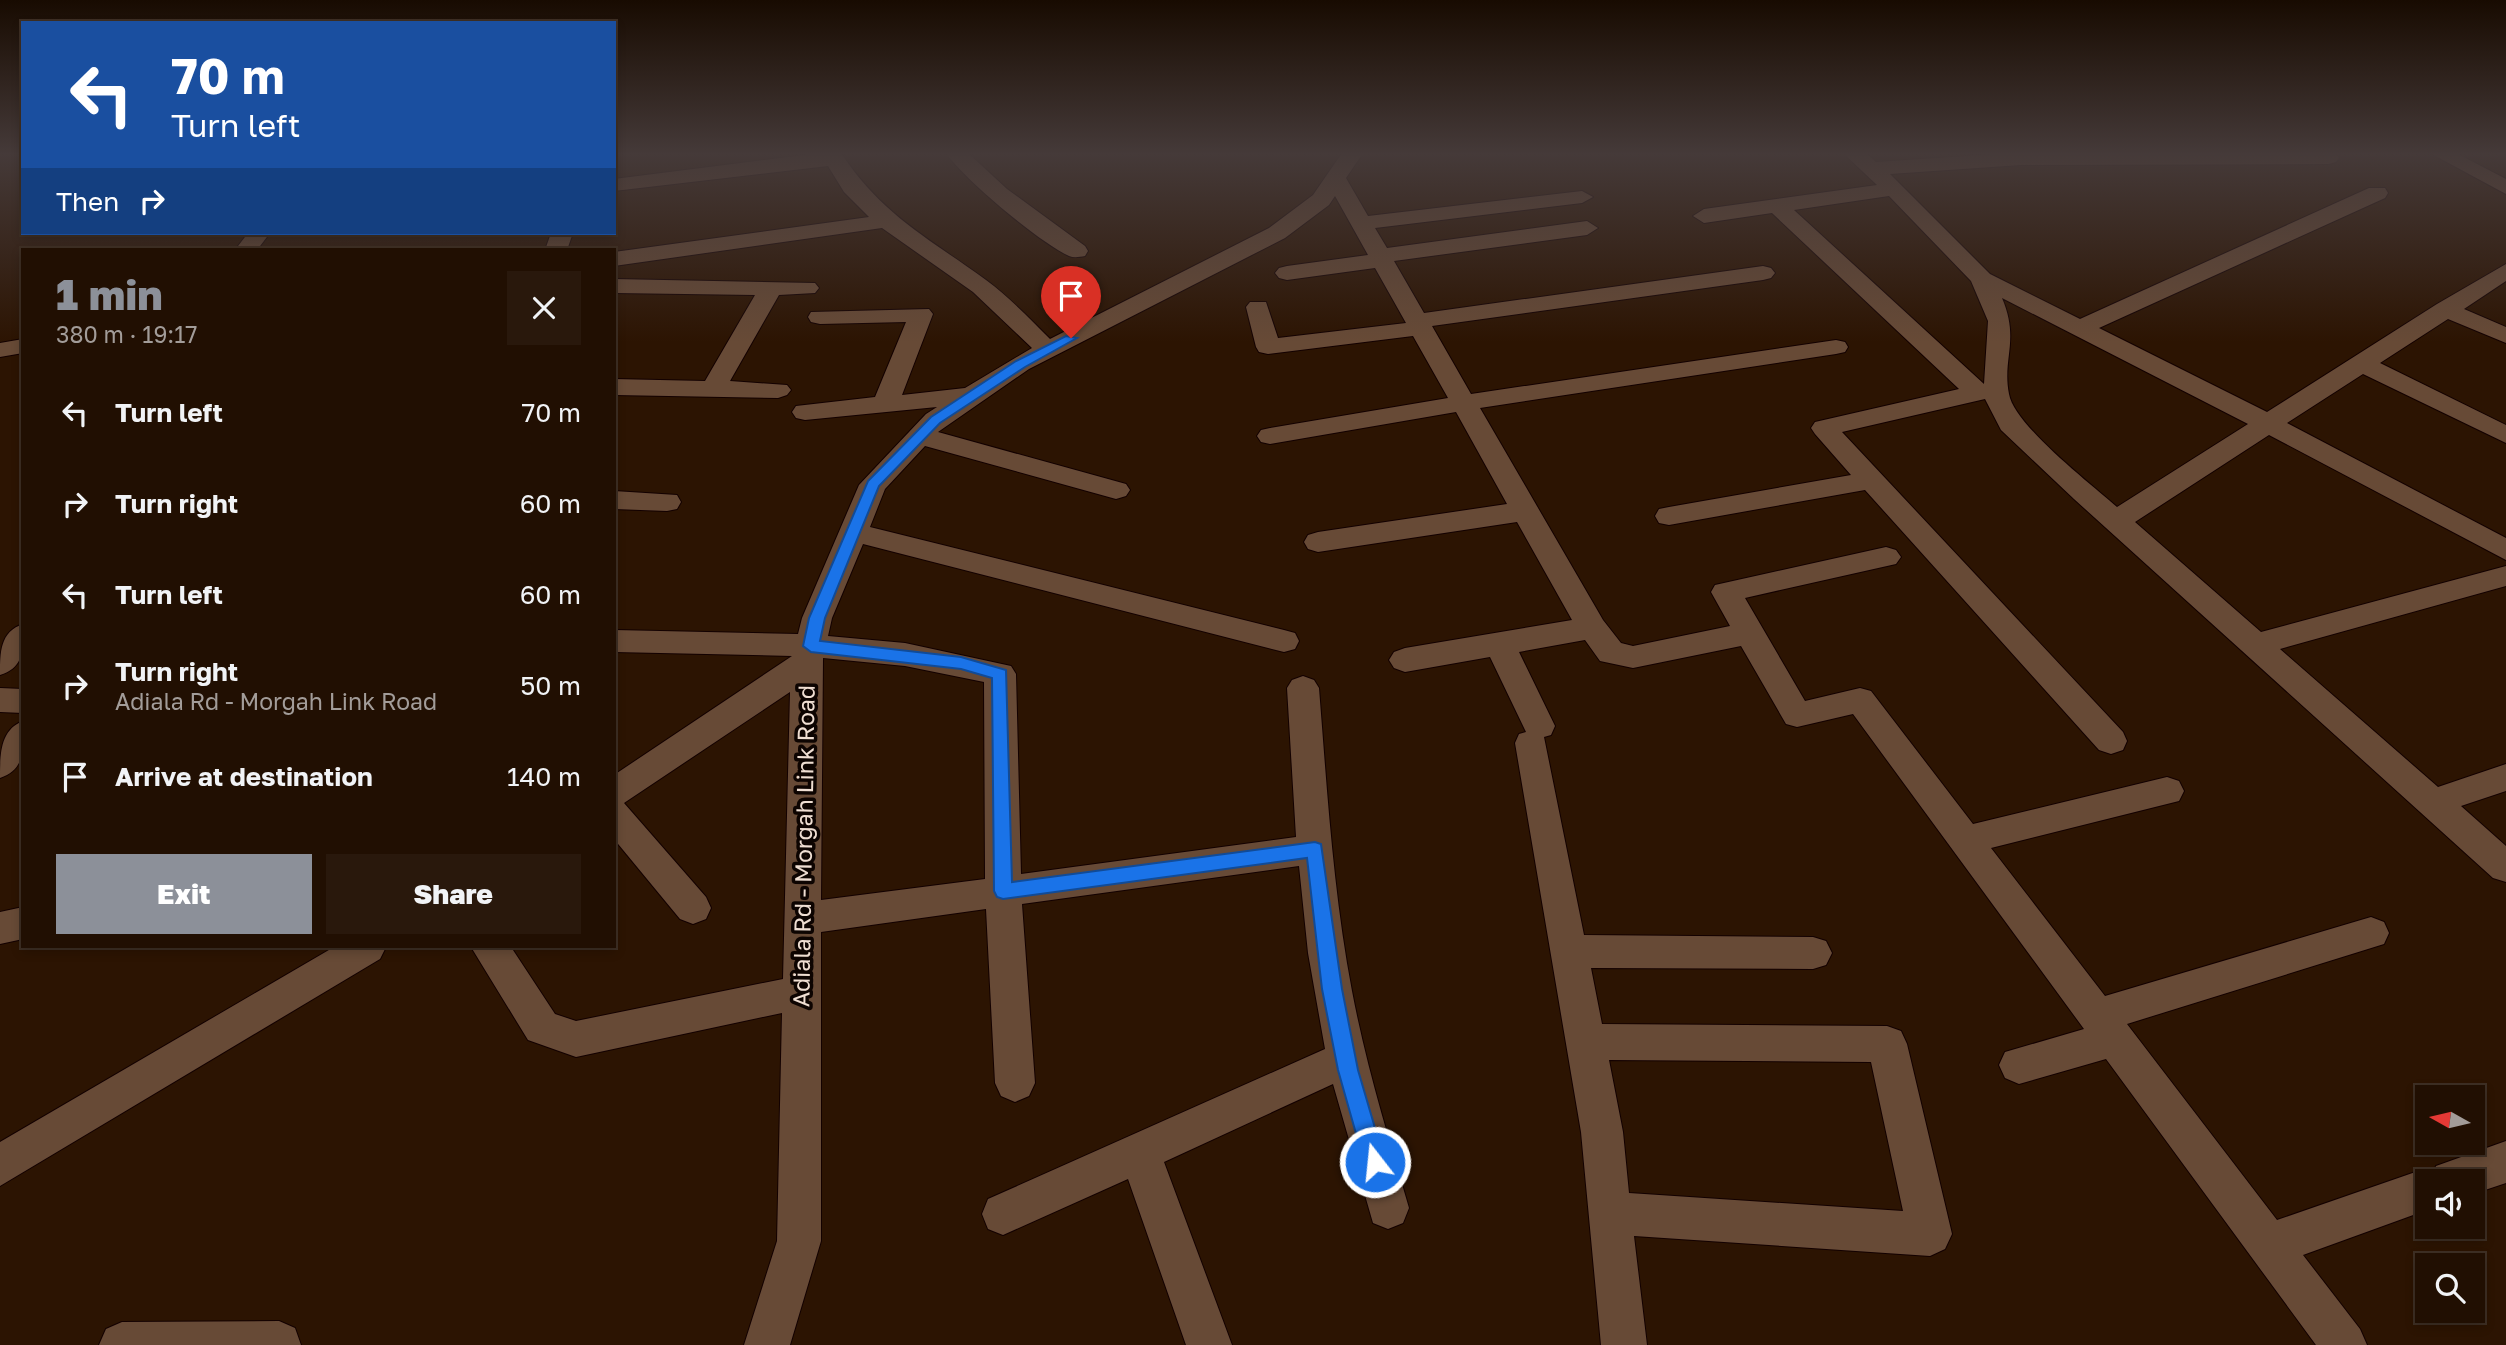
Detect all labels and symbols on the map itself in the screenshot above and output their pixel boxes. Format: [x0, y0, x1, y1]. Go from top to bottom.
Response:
pin [1041, 266, 1101, 338]
street label: Adiala Rd - Morgah Link Road [786, 685, 820, 1007]
north arrow [2415, 1085, 2485, 1155]
position arrow [1338, 1125, 1412, 1199]

